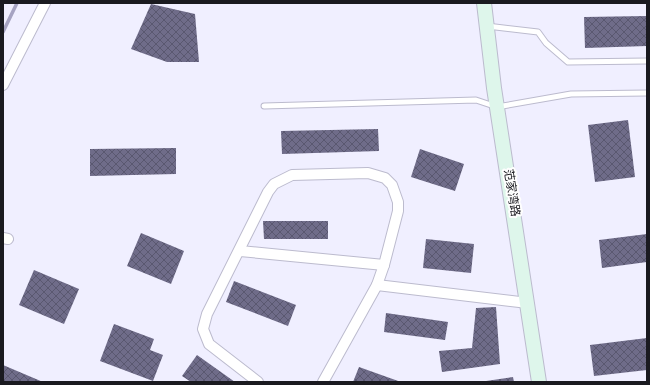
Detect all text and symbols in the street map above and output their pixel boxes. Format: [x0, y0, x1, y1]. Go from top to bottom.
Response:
street label: 范家湾路 [499, 168, 523, 218]

